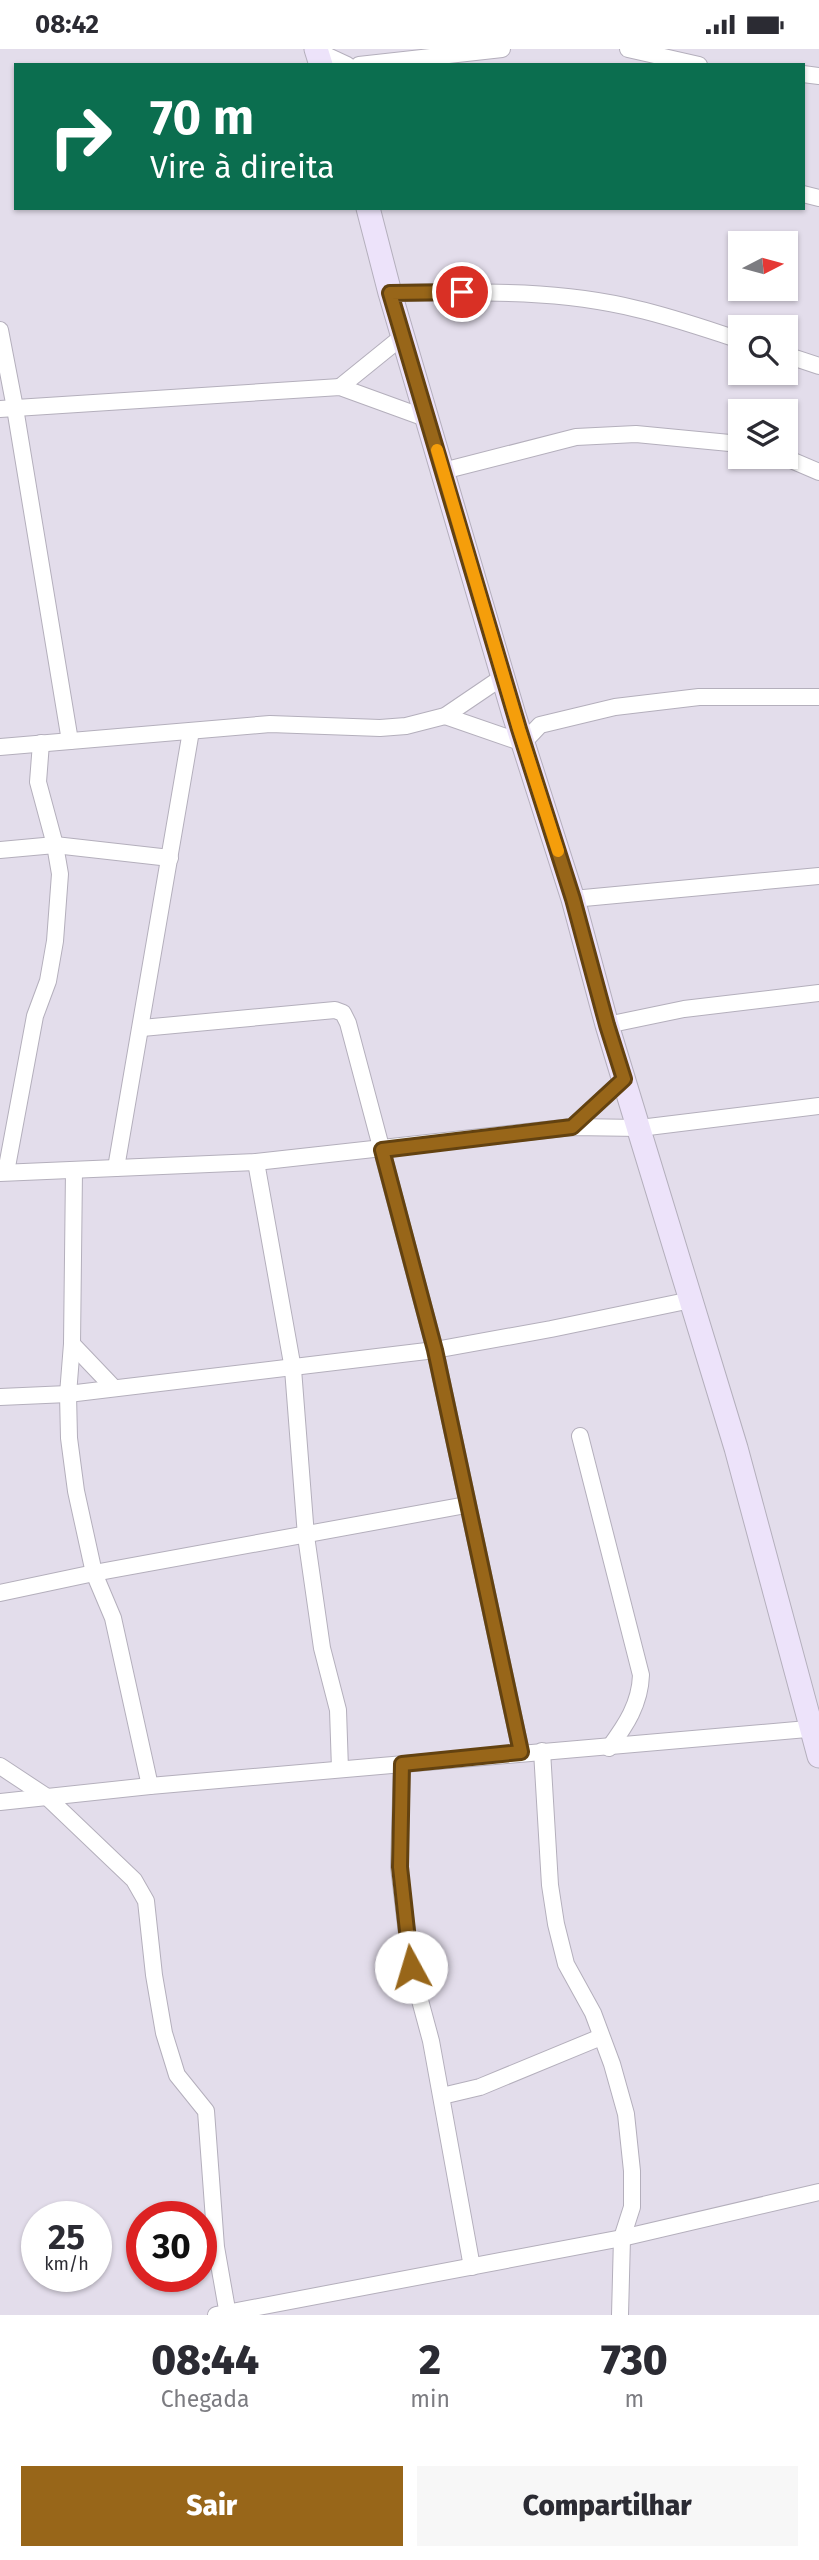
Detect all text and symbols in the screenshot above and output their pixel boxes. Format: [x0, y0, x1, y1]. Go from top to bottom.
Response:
text: 08:42 [35, 9, 99, 40]
text: 70 m [150, 88, 254, 147]
icon: right [35, 91, 126, 182]
text: Vire à direita [150, 148, 335, 186]
north arrow [728, 231, 798, 301]
map controls [728, 231, 798, 469]
pin [432, 262, 492, 322]
icon: arrive [443, 273, 481, 311]
button: search [728, 315, 798, 385]
button: layers [728, 399, 798, 469]
position arrow [374, 1930, 448, 2004]
speed limit sign: 30 [126, 2201, 217, 2292]
text: 25 [48, 2216, 85, 2258]
text: km/h [44, 2253, 89, 2275]
text: 08:44 [151, 2335, 259, 2385]
text: 2 [419, 2335, 441, 2385]
text: 730 [601, 2335, 668, 2385]
text: Chegada [161, 2385, 250, 2413]
text: min [410, 2385, 450, 2413]
text: m [625, 2385, 644, 2413]
button: Sair [21, 2466, 403, 2546]
button: Compartilhar [417, 2466, 798, 2546]

